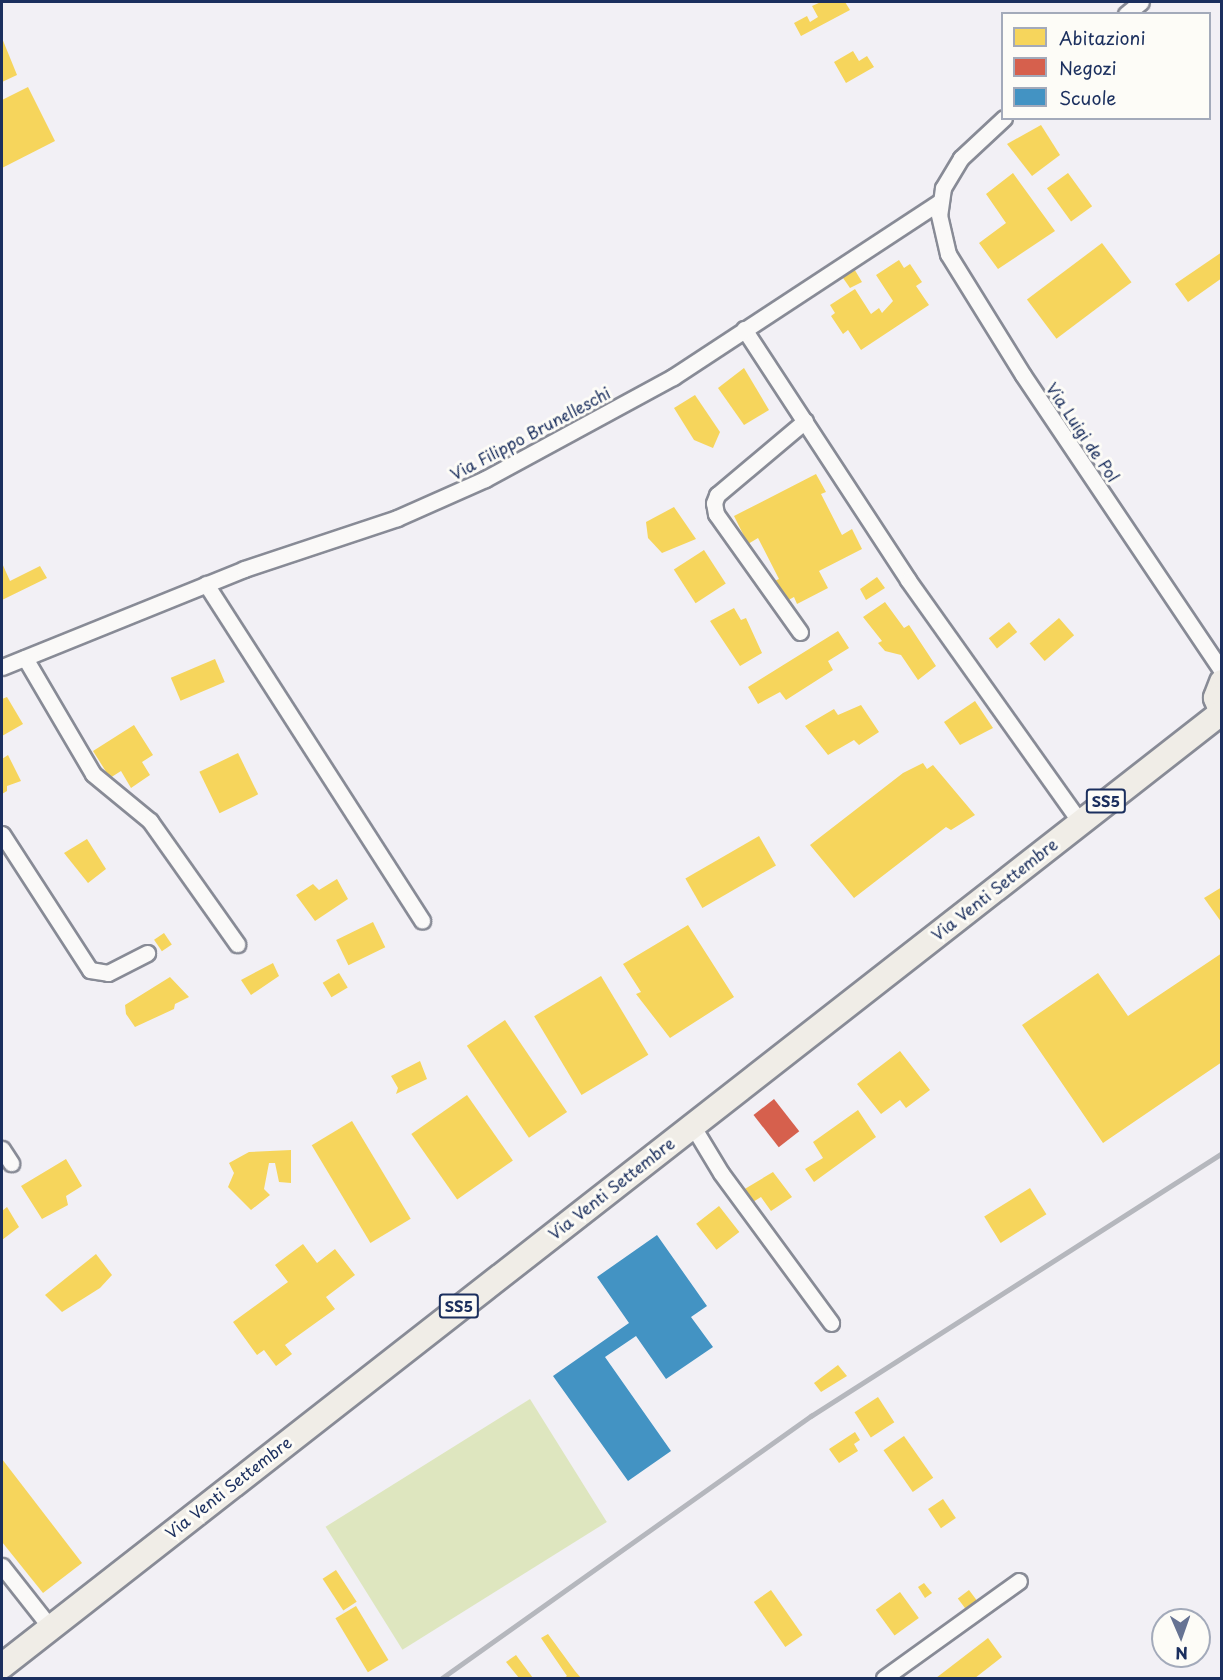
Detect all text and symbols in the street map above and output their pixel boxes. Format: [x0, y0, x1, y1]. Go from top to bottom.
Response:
legend [1001, 12, 1211, 120]
text: Abitazioni [1059, 24, 1145, 51]
text: Negozi [1059, 54, 1117, 81]
text: Scuole [1059, 84, 1116, 111]
street label: Via Luigi de Pol [1042, 378, 1124, 486]
street label: Via Filippo Brunelleschi [447, 383, 613, 483]
road number: SS5 [1085, 789, 1127, 813]
street label: Via Venti Settembre [928, 834, 1060, 944]
street label: Via Venti Settembre [545, 1133, 677, 1243]
road number: SS5 [438, 1294, 480, 1318]
street label: Via Venti Settembre [162, 1432, 294, 1542]
north arrow [1151, 1608, 1211, 1668]
text: N [1175, 1642, 1188, 1666]

